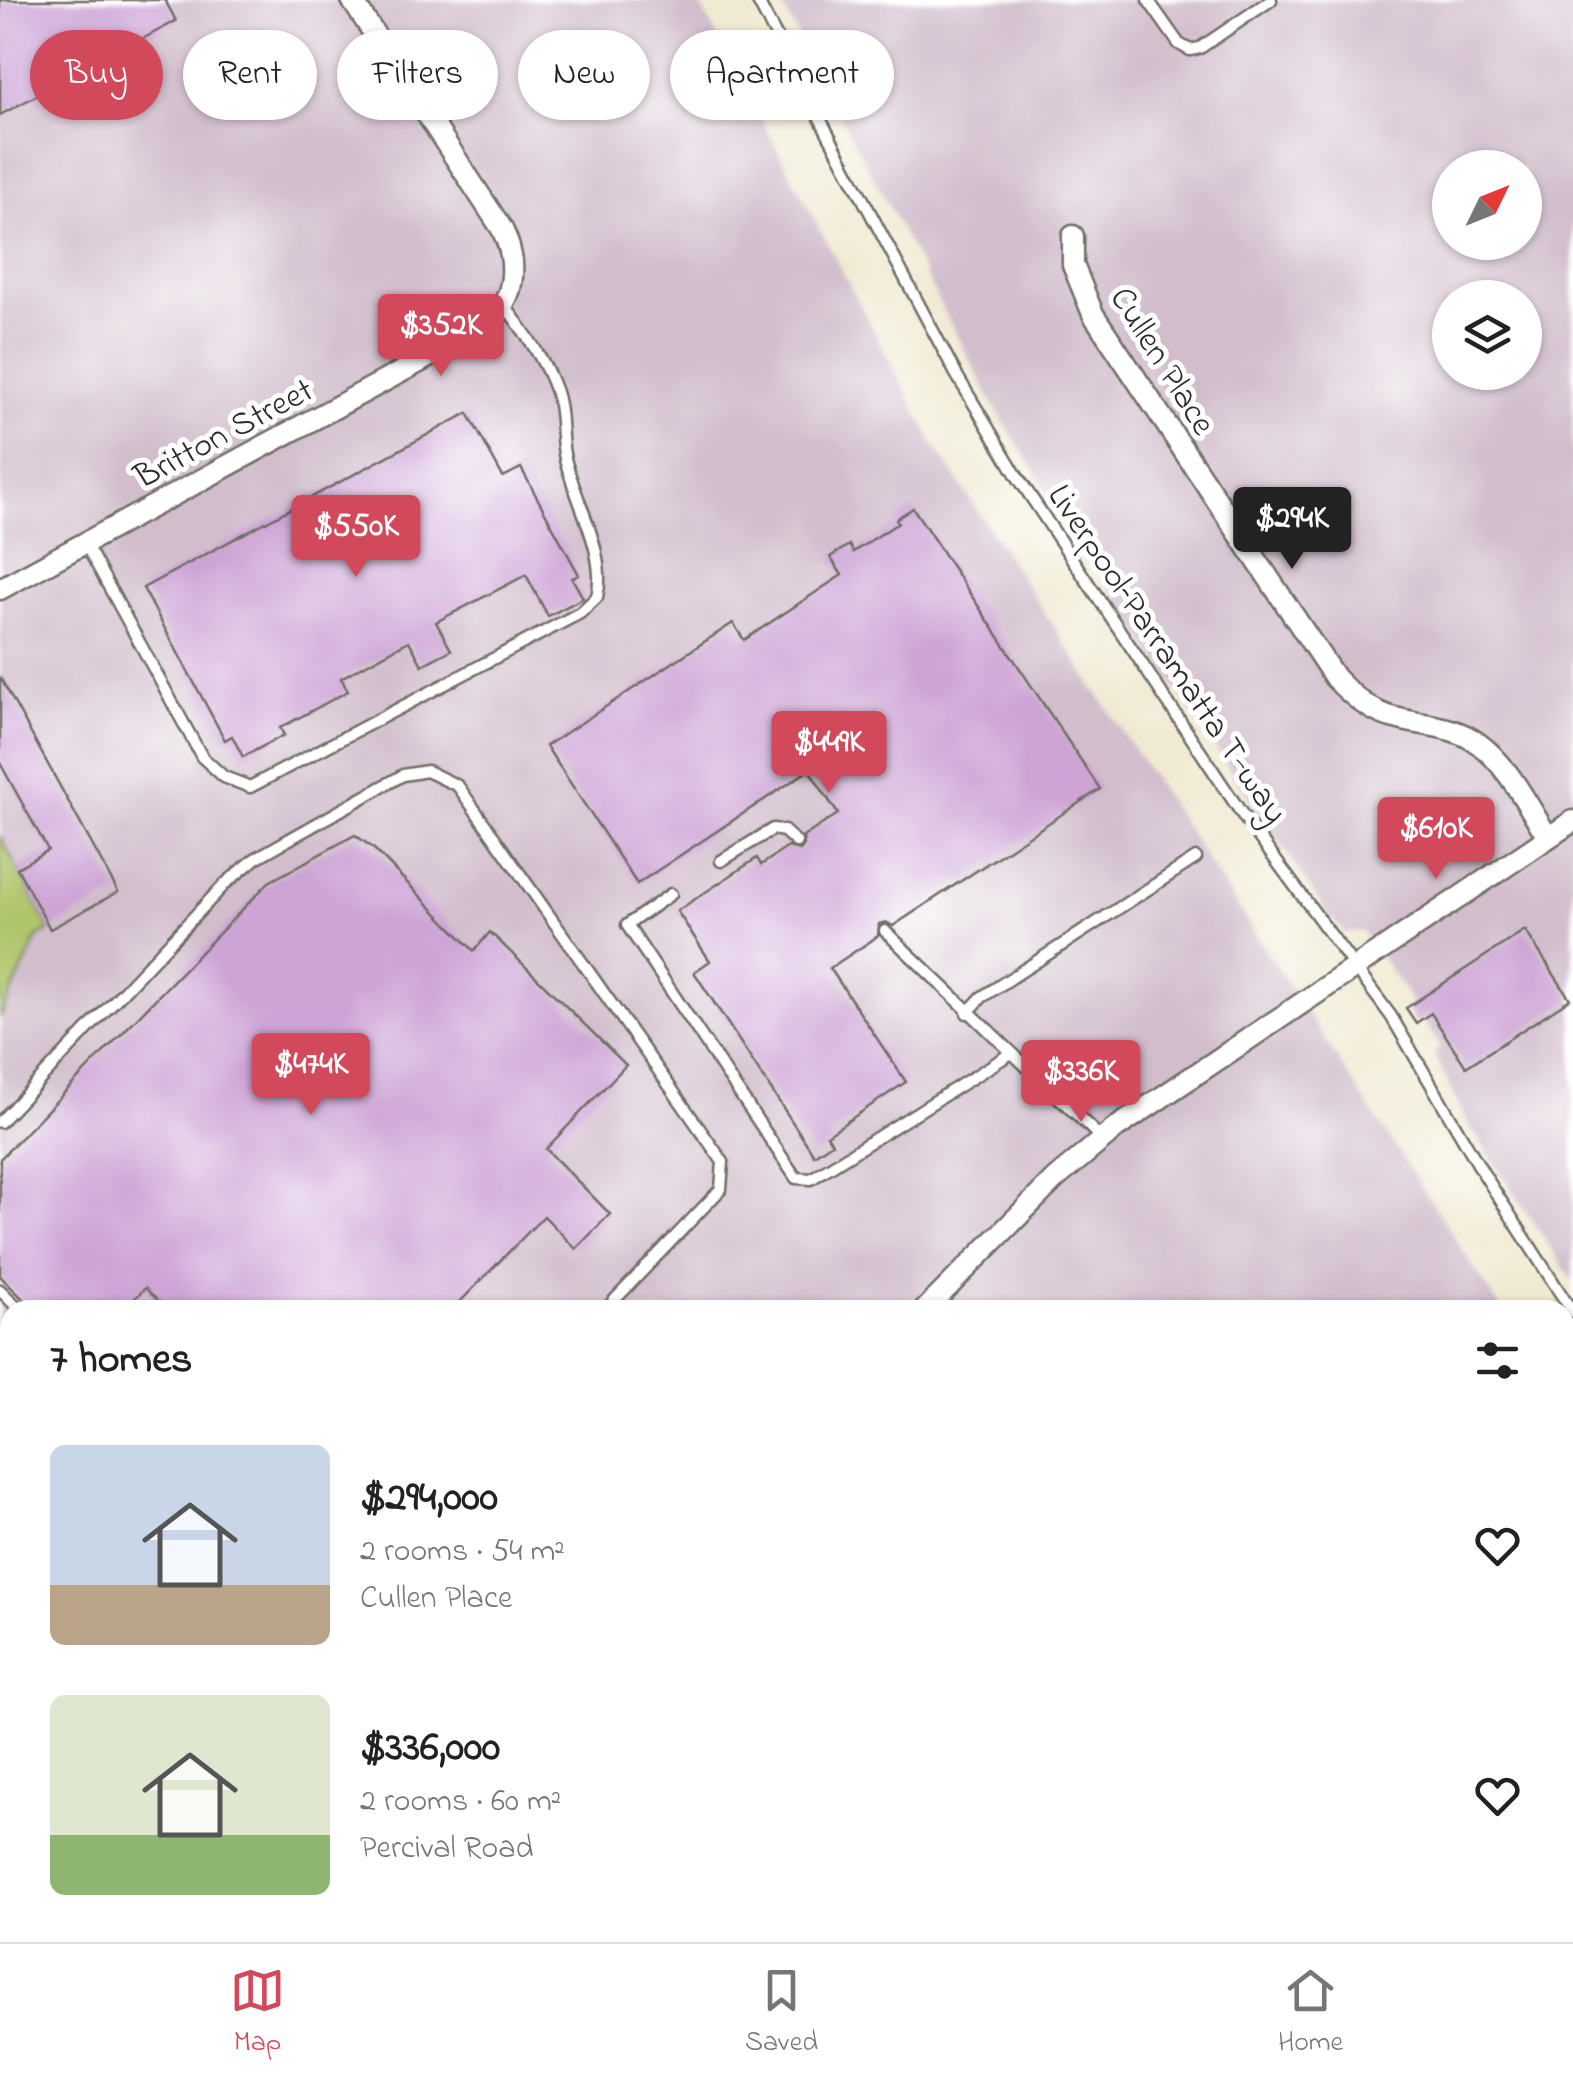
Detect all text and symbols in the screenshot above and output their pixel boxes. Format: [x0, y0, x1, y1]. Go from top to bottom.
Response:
chip: Buy [30, 30, 163, 120]
chip: Rent [183, 30, 317, 120]
chip: Filters [337, 30, 498, 120]
chip: New [518, 30, 650, 120]
chip: Apartment [670, 30, 894, 120]
north arrow [1432, 150, 1542, 260]
map controls [1432, 150, 1542, 390]
street label: Cullen Place [1095, 278, 1227, 446]
button: layers [1432, 280, 1542, 390]
pin: $352K [371, 294, 511, 379]
text: $352K [400, 303, 482, 350]
street label: Britton Street [125, 366, 324, 504]
street label: Liverpool–Parramatta T-way [1033, 475, 1299, 835]
pin: $294K [1222, 487, 1362, 572]
pin: $550K [286, 495, 426, 580]
text: $294K [1255, 496, 1329, 543]
text: $550K [313, 504, 399, 551]
pin: $449K [759, 711, 899, 796]
text: $449K [794, 720, 864, 767]
pin: $610K [1366, 797, 1506, 882]
text: $610K [1400, 806, 1472, 853]
pin: $474K [241, 1033, 381, 1118]
pin: $336K [1011, 1040, 1151, 1125]
text: $474K [274, 1042, 348, 1089]
text: $336K [1043, 1049, 1119, 1096]
text: 7 homes [50, 1330, 192, 1391]
icon: filters [1470, 1333, 1525, 1388]
text: $294,000 [360, 1468, 498, 1529]
icon: home [130, 1485, 250, 1605]
icon: heart [1470, 1518, 1525, 1573]
text: 2 rooms · 54 m² [360, 1529, 565, 1576]
text: Cullen Place [360, 1576, 512, 1623]
text: $336,000 [360, 1718, 500, 1779]
icon: home [130, 1735, 250, 1855]
icon: heart [1470, 1768, 1525, 1823]
text: 2 rooms · 60 m² [360, 1779, 561, 1826]
text: Percival Road [360, 1826, 533, 1873]
tab: Map [230, 1963, 285, 2064]
tab: Saved [745, 1963, 818, 2064]
tab: Home [1278, 1963, 1343, 2064]

